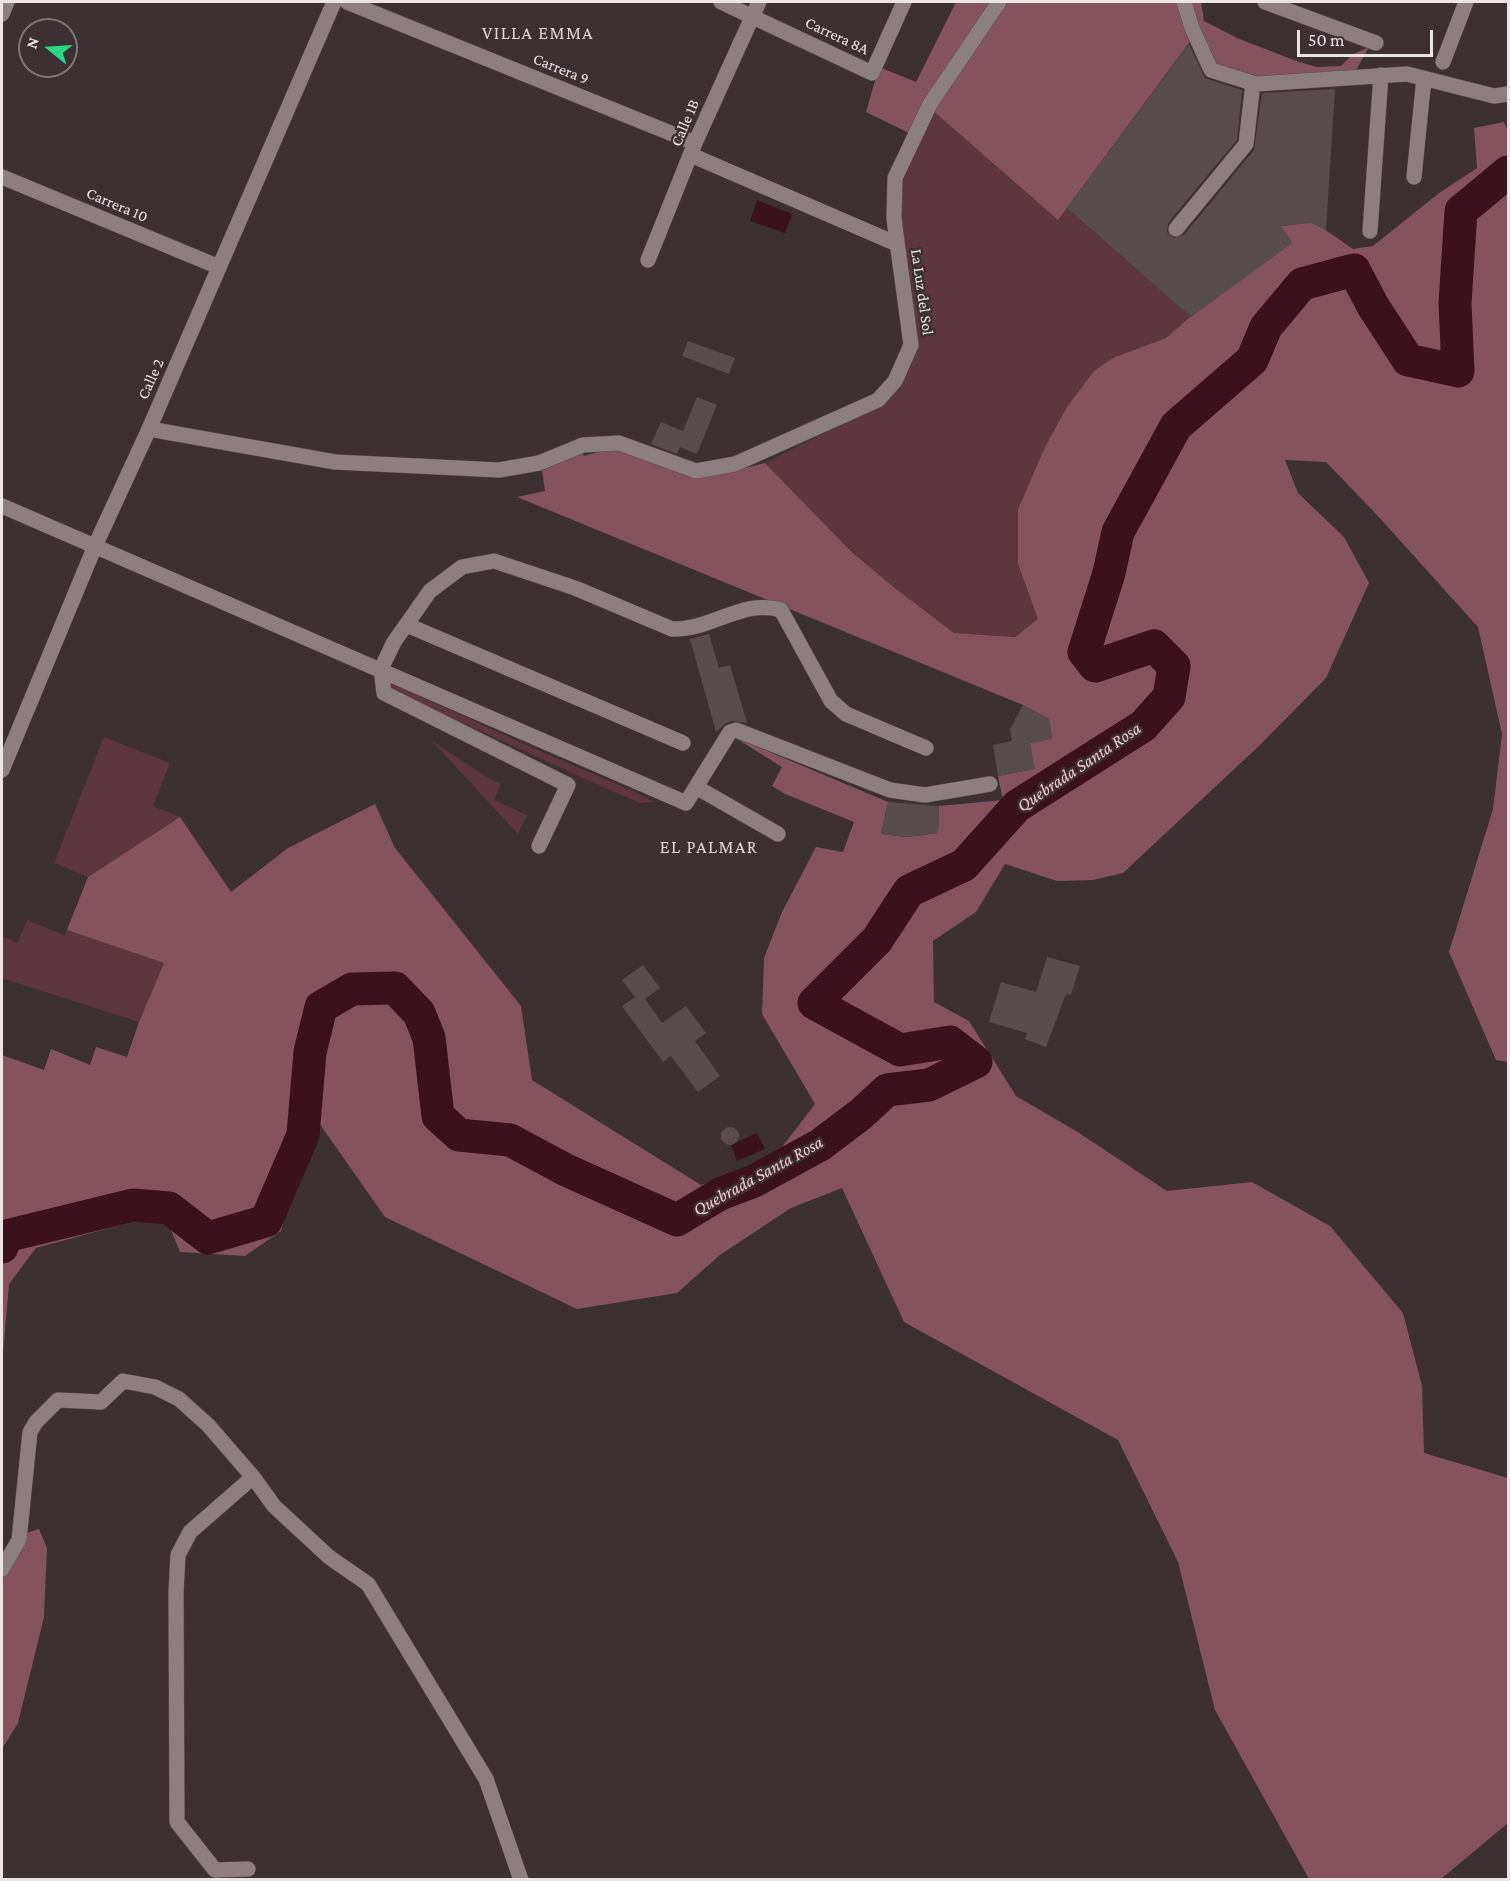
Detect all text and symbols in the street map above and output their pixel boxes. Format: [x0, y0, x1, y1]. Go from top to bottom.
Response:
street label: Carrera 8A [802, 13, 872, 59]
north arrow [18, 18, 78, 78]
scale bar [1300, 18, 1436, 56]
district label: VILLA EMMA [482, 22, 594, 44]
text: 50 m [1308, 30, 1345, 50]
text: N [23, 35, 42, 51]
street label: Carrera 9 [530, 49, 592, 89]
street label: Calle 1B [667, 97, 703, 149]
street label: Carrera 10 [83, 183, 151, 227]
street label: La Luz del Sol [906, 248, 938, 336]
street label: Calle 2 [134, 356, 168, 402]
water label: Quebrada Santa Rosa [1013, 717, 1145, 817]
district label: EL PALMAR [660, 836, 758, 858]
water label: Quebrada Santa Rosa [689, 1131, 827, 1221]

